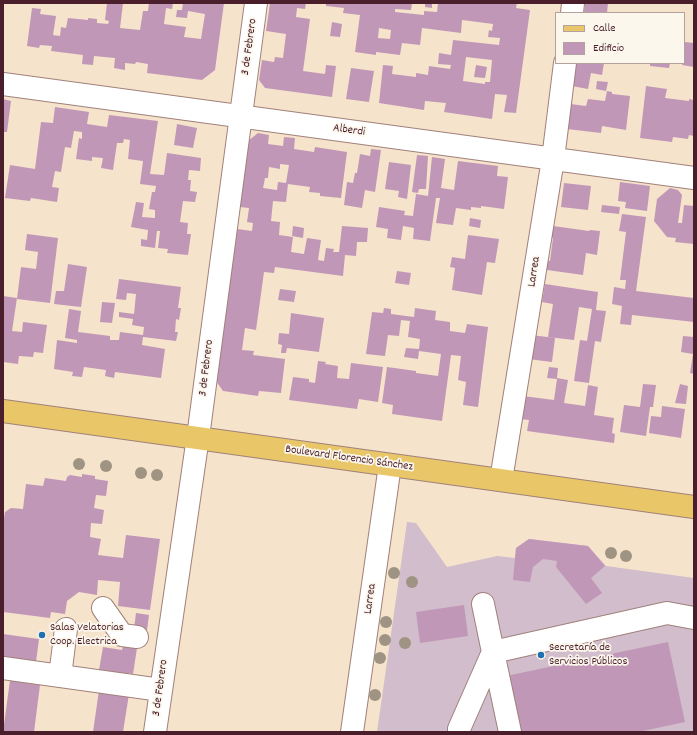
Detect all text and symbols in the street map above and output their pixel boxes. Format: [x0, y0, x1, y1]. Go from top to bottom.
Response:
legend [555, 12, 685, 64]
street label: 3 de Febrero [239, 18, 261, 76]
text: Calle [593, 20, 616, 37]
text: Edificio [593, 40, 624, 57]
street label: Alberdi [332, 122, 366, 140]
street label: Larrea [526, 256, 544, 288]
street label: 3 de Febrero [196, 339, 218, 397]
street label: Boulevard Florencio Sánchez [284, 443, 414, 475]
street label: Larrea [362, 583, 380, 615]
place label: Salas Velatorias Coop. Electrica [50, 621, 124, 649]
marker: Salas Velatorias Coop. Electrica [37, 630, 47, 640]
place label: Secretaría de Servicios Públicos [549, 641, 627, 669]
marker: Secretaría de Servicios Públicos [536, 650, 546, 660]
street label: 3 de Febrero [150, 659, 172, 717]

